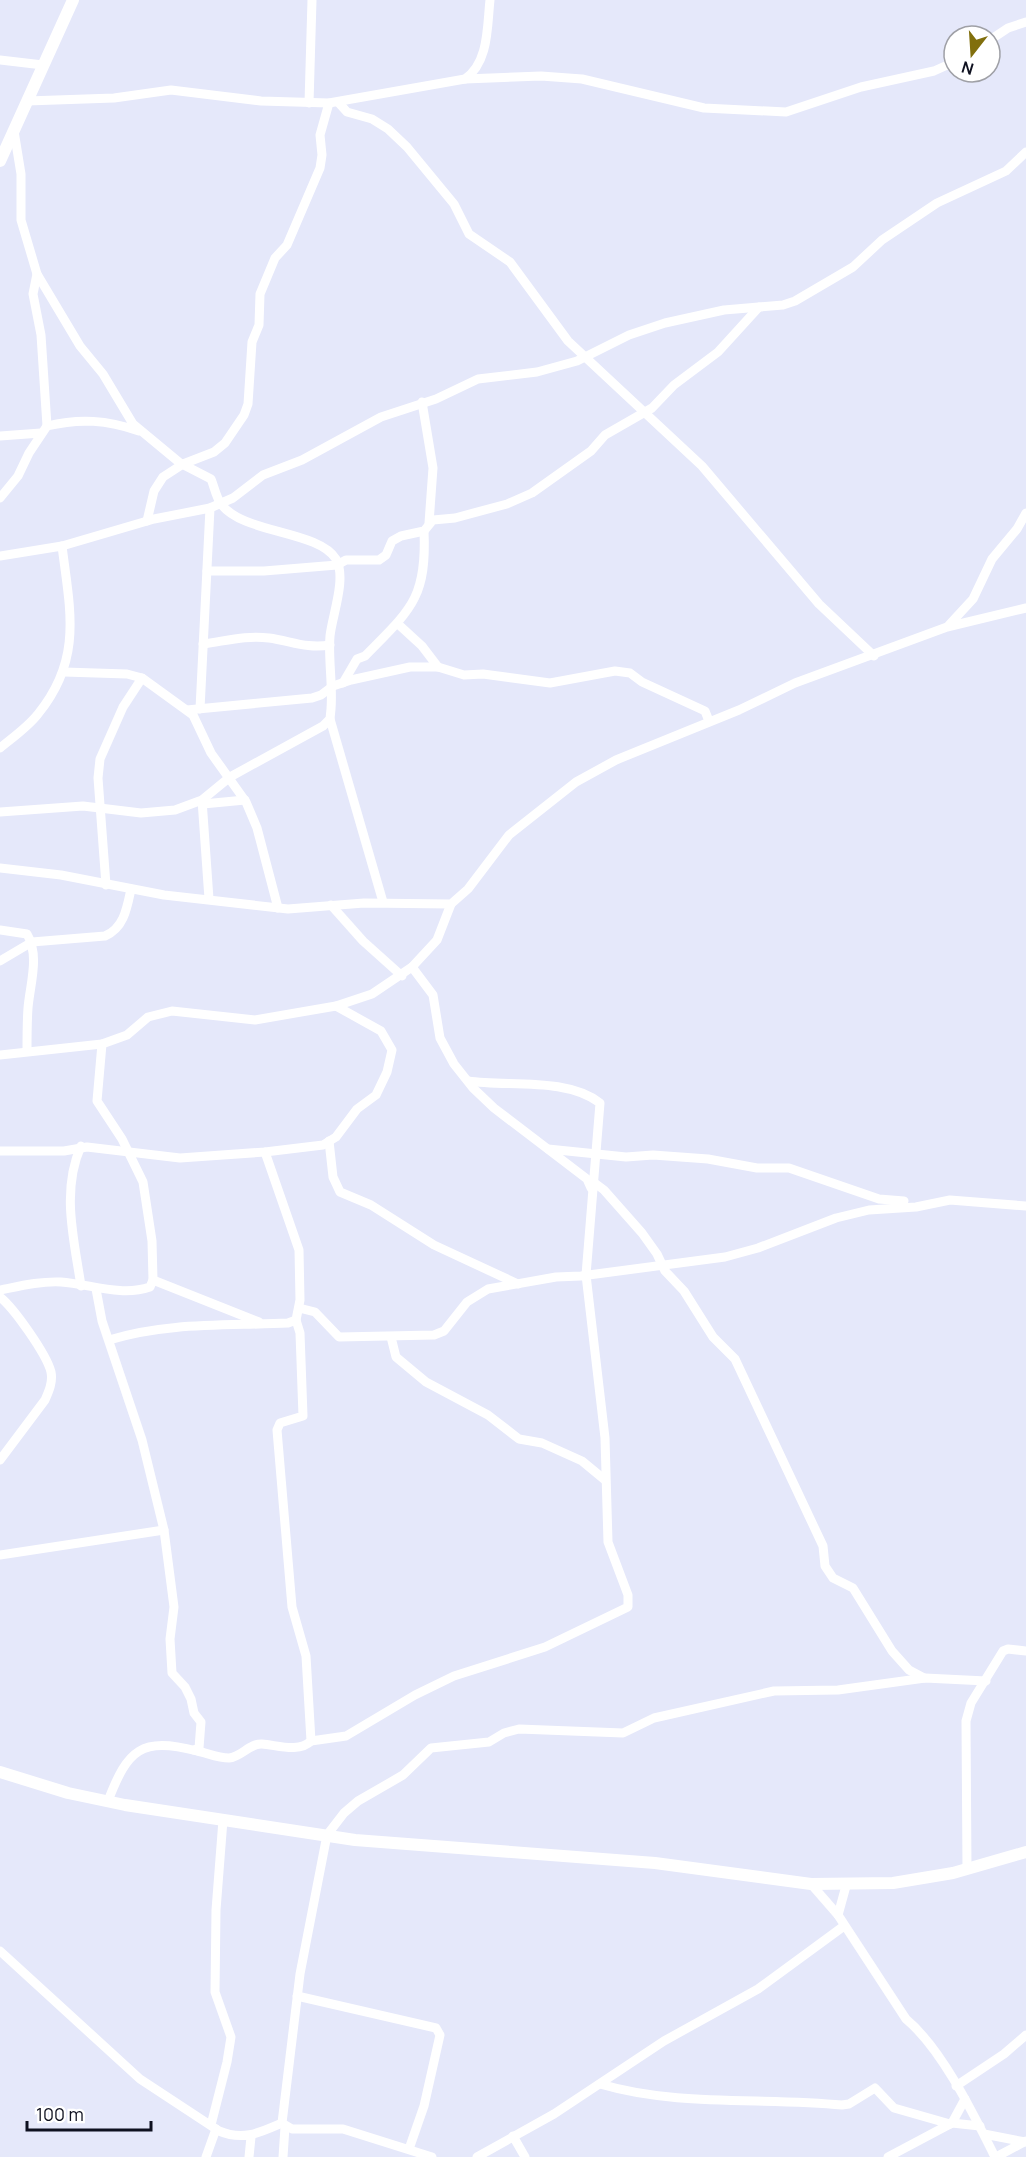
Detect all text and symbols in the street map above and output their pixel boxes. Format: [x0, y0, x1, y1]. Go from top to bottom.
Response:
north arrow [942, 24, 1002, 84]
text: N [959, 56, 976, 81]
scale bar [27, 2094, 152, 2132]
text: 100 m [36, 2102, 84, 2126]

